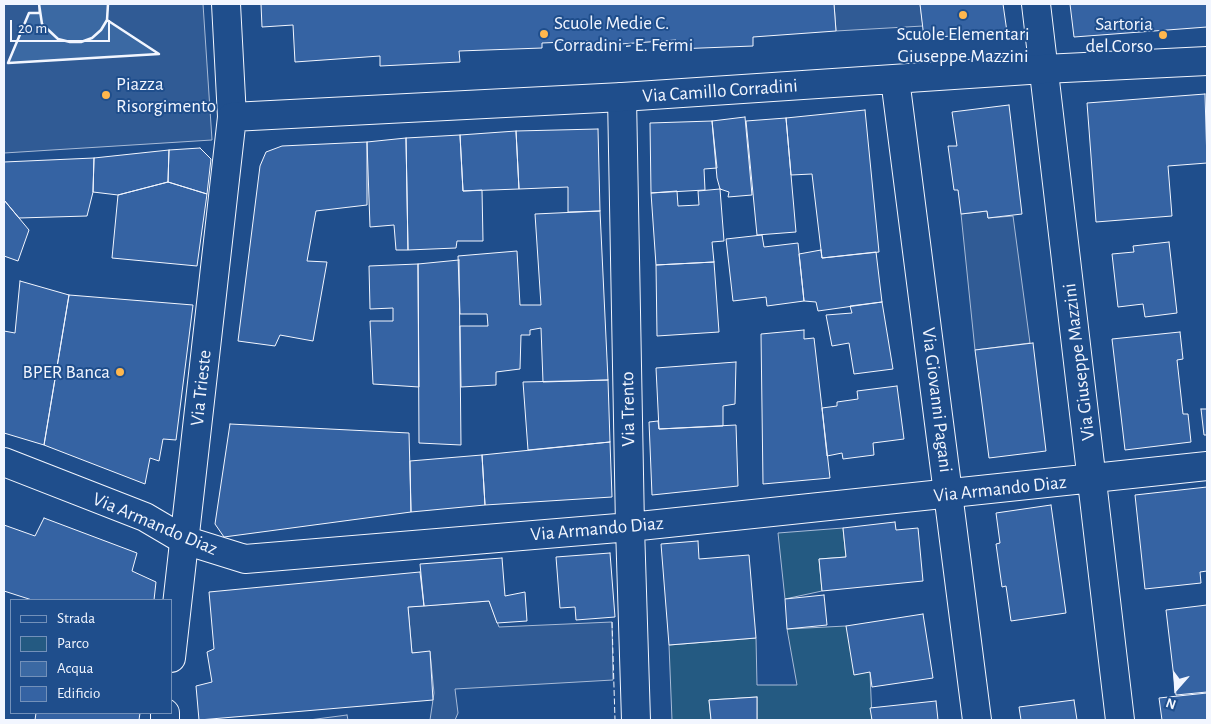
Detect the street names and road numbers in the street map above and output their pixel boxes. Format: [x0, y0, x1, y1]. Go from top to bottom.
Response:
street label: Via Camillo Corradini [642, 74, 798, 108]
street label: Via Giuseppe Mazzini [1058, 282, 1100, 442]
street label: Via Giovanni Pagani [917, 326, 957, 474]
street label: Via Trieste [186, 349, 216, 427]
street label: Via Trento [616, 371, 640, 447]
street label: Via Armando Diaz [932, 471, 1068, 507]
street label: Via Armando Diaz [89, 487, 221, 561]
street label: Via Armando Diaz [529, 512, 665, 546]

